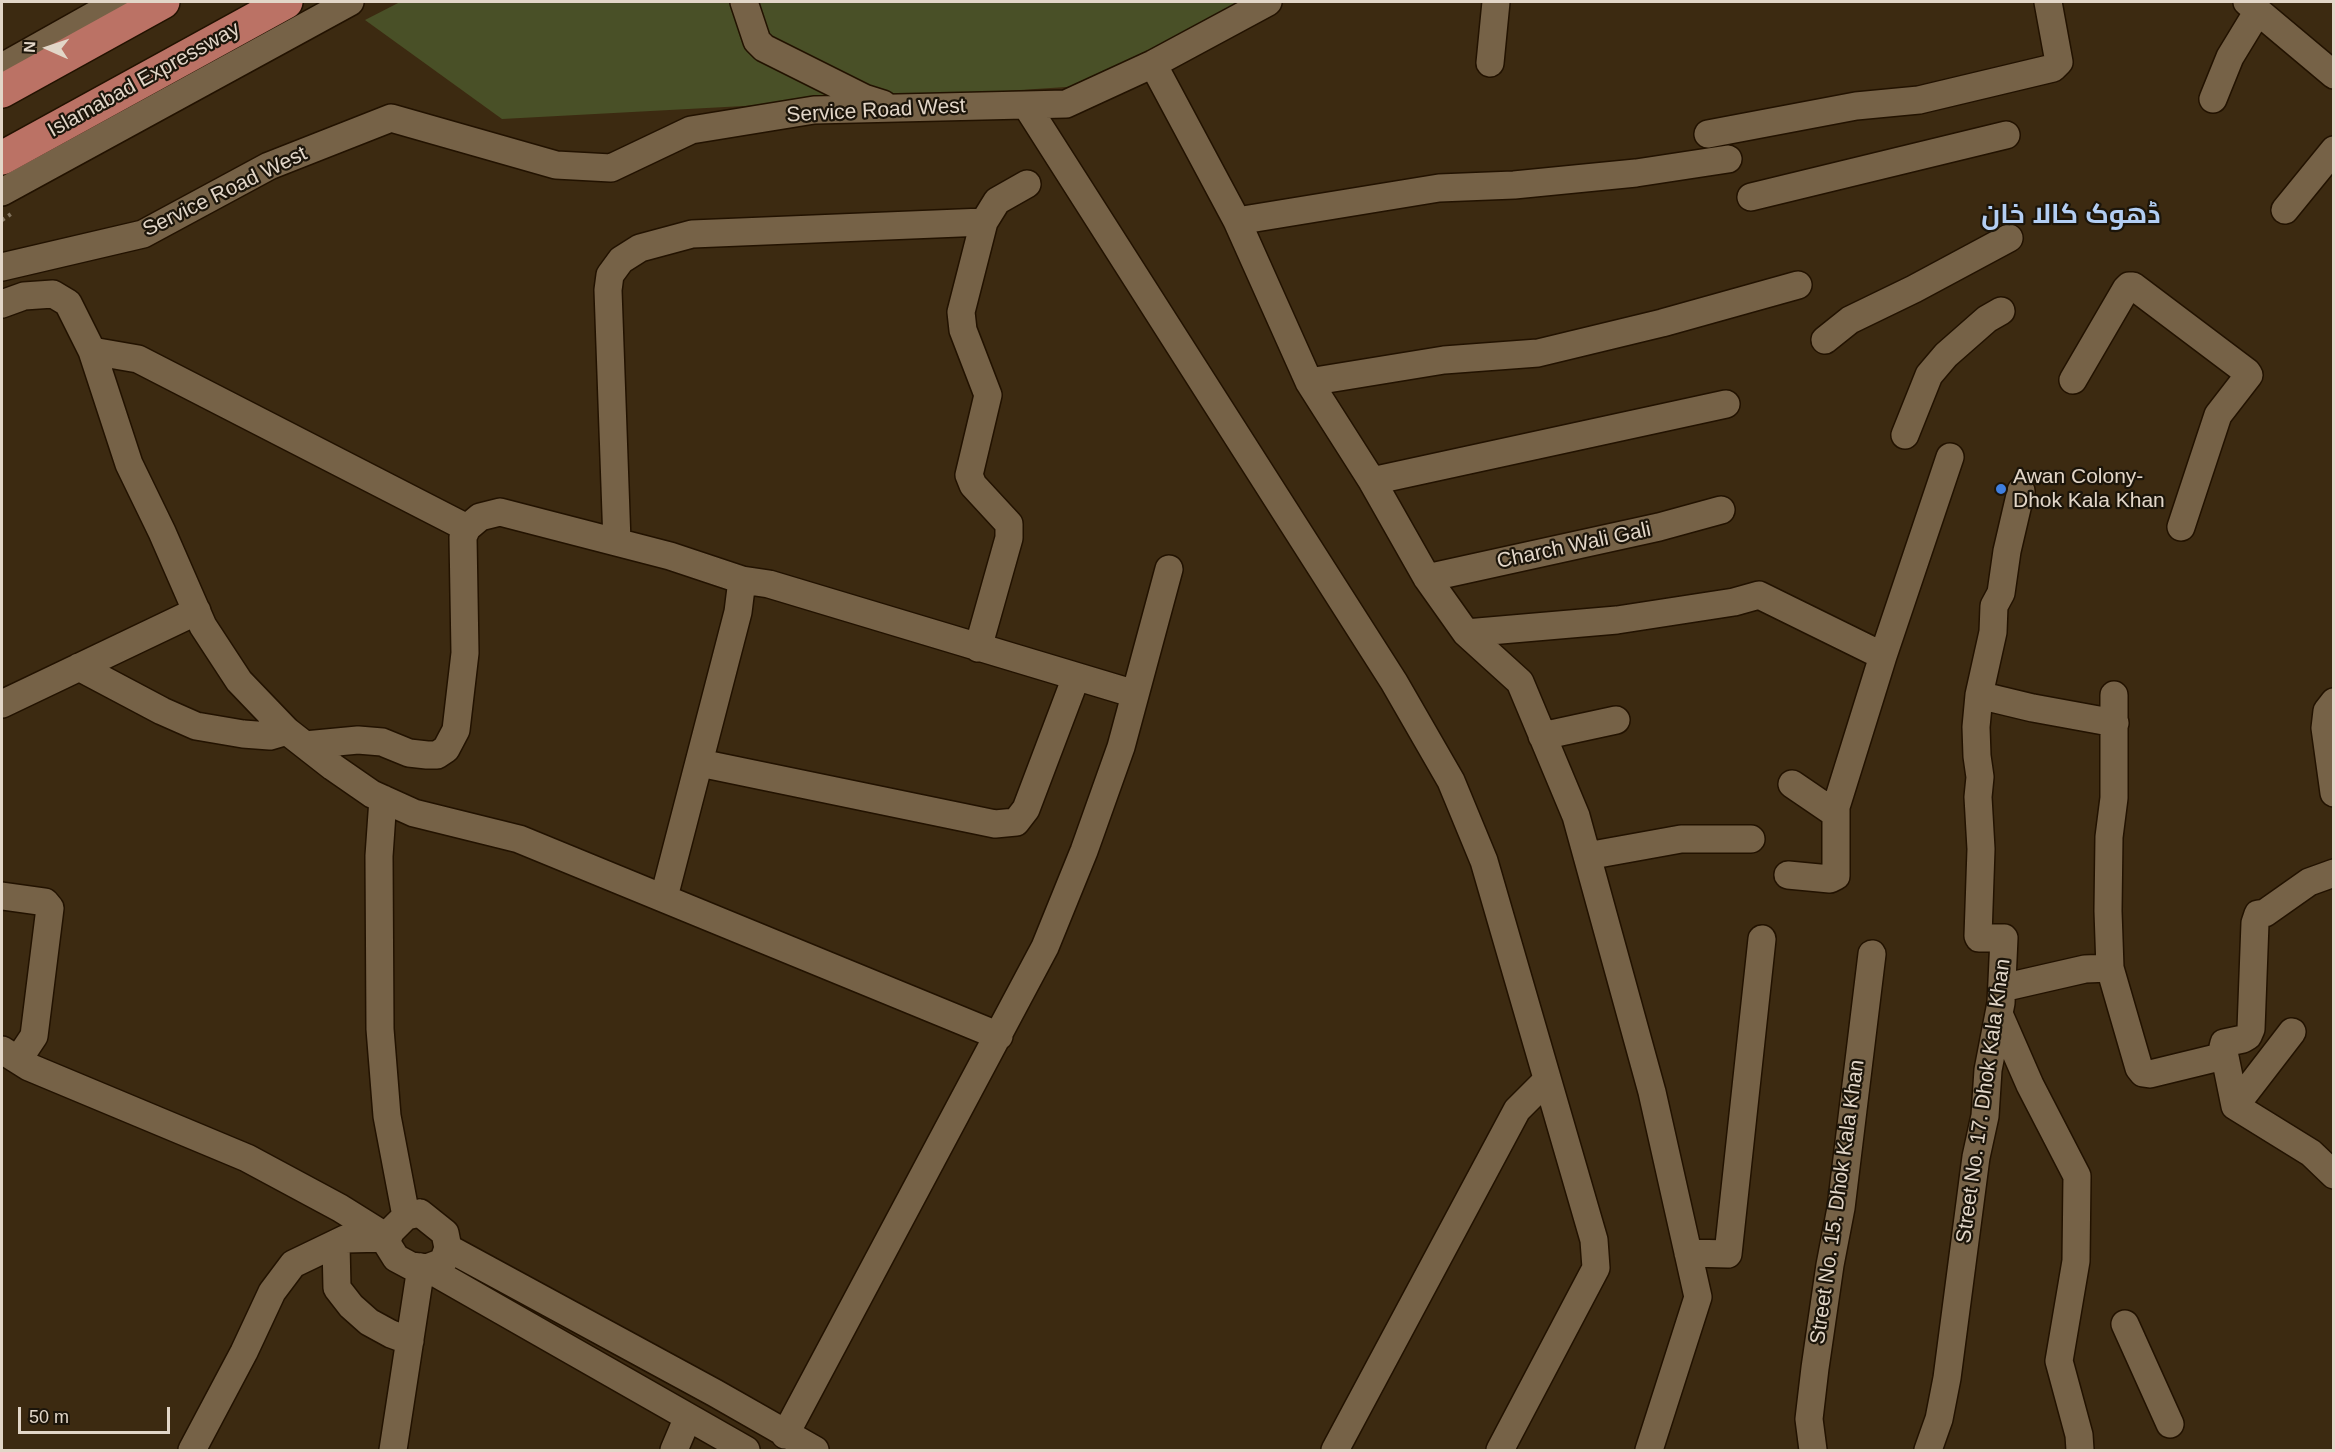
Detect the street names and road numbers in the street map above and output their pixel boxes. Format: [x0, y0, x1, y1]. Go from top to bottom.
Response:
street label: Islamabad Expressway [43, 17, 245, 143]
street label: Service Road West [786, 94, 966, 128]
street label: Service Road West [139, 141, 311, 243]
street label: Charch Wali Gali [1495, 517, 1653, 575]
street label: Street No. 17. Dhok Kala Khan [1952, 957, 2016, 1245]
street label: Street No. 15. Dhok Kala Khan [1806, 1058, 1870, 1346]

